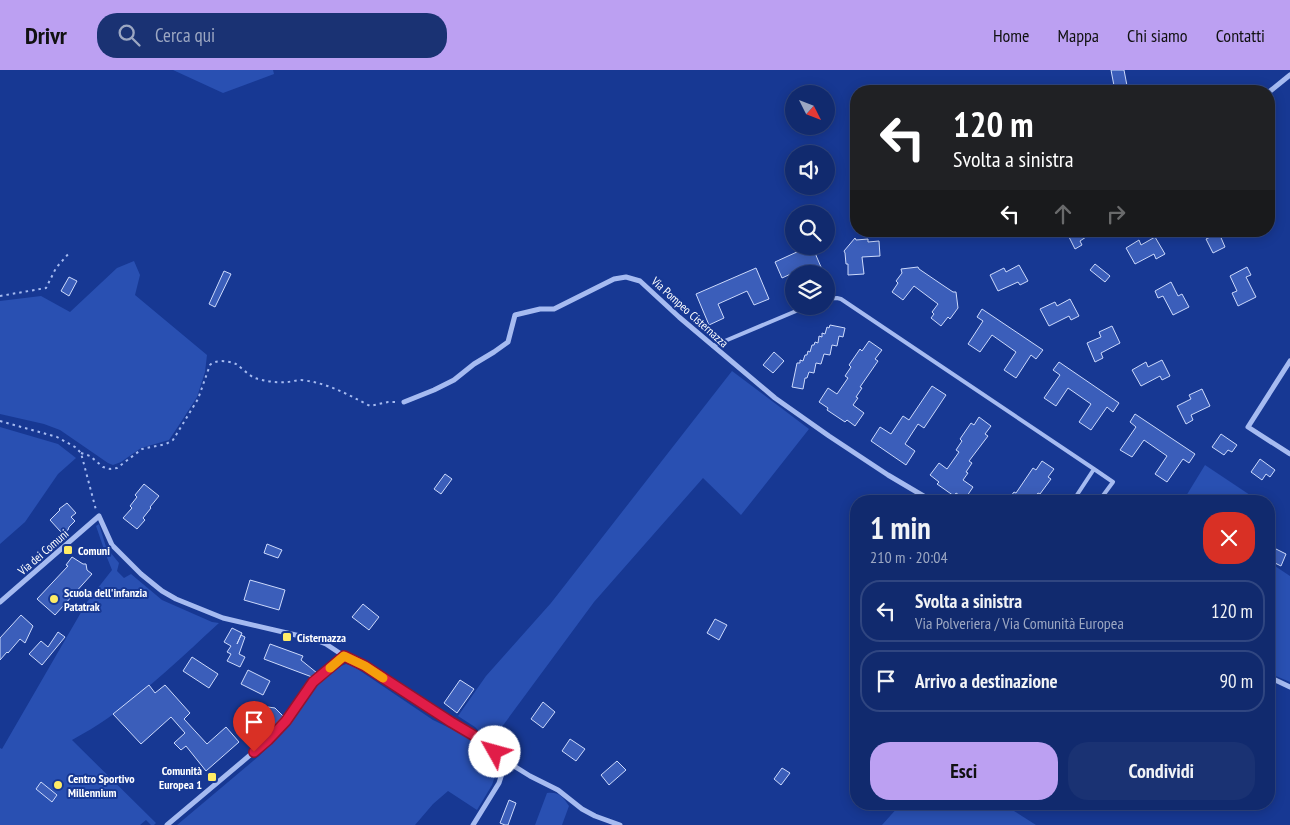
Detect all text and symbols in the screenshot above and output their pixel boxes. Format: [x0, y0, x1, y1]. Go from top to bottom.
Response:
search box [97, 13, 447, 58]
text: Drivr [25, 20, 67, 51]
icon: search [115, 21, 143, 49]
text: Cerca qui [155, 23, 215, 47]
text: Home [993, 24, 1030, 47]
text: Mappa [1058, 24, 1099, 47]
text: Chi siamo [1127, 24, 1188, 47]
text: Contatti [1216, 24, 1265, 47]
north arrow [785, 85, 835, 135]
map controls [785, 85, 835, 315]
text: 120 m [953, 101, 1034, 147]
icon: left [870, 105, 935, 170]
button: sound [785, 145, 835, 195]
text: Svolta a sinistra [953, 145, 1074, 173]
icon: left [996, 200, 1024, 228]
icon: ahead [1049, 200, 1077, 228]
icon: right [1102, 200, 1130, 228]
button: search [785, 205, 835, 255]
button: layers [785, 265, 835, 315]
street label: Via Pompeo Cisternazza [648, 273, 732, 351]
text: 1 min [870, 508, 931, 547]
button: close [1203, 512, 1255, 564]
street label: Via dei Comuni [14, 526, 71, 579]
place label: Comuni [78, 543, 110, 558]
marker: Comuni [62, 544, 74, 556]
text: 210 m · 20:04 [870, 547, 948, 567]
place label: Scuola dell'infanzia Patatrak [64, 585, 147, 614]
text: Svolta a sinistra [915, 589, 1022, 613]
marker: Scuola dell'infanzia Patatrak [48, 593, 60, 605]
icon: left [872, 597, 900, 625]
text: 120 m [1211, 599, 1253, 623]
text: Via Polveriera / Via Comunità Europea [915, 613, 1124, 633]
place label: Cisternazza [297, 630, 346, 645]
marker: Cisternazza [281, 631, 293, 643]
icon: arrive [872, 667, 900, 695]
text: Arrivo a destinazione [915, 669, 1058, 693]
text: 90 m [1220, 669, 1253, 693]
pin [233, 701, 275, 752]
icon: arrive [240, 708, 268, 736]
position arrow [468, 725, 520, 777]
button: Esci [870, 742, 1058, 800]
button: Condividi [1068, 742, 1255, 800]
place label: Comunità Europea 1 [159, 763, 202, 792]
place label: Centro Sportivo Millennium [68, 771, 135, 800]
marker: Comunità Europea 1 [206, 771, 218, 783]
marker: Centro Sportivo Millennium [52, 779, 64, 791]

